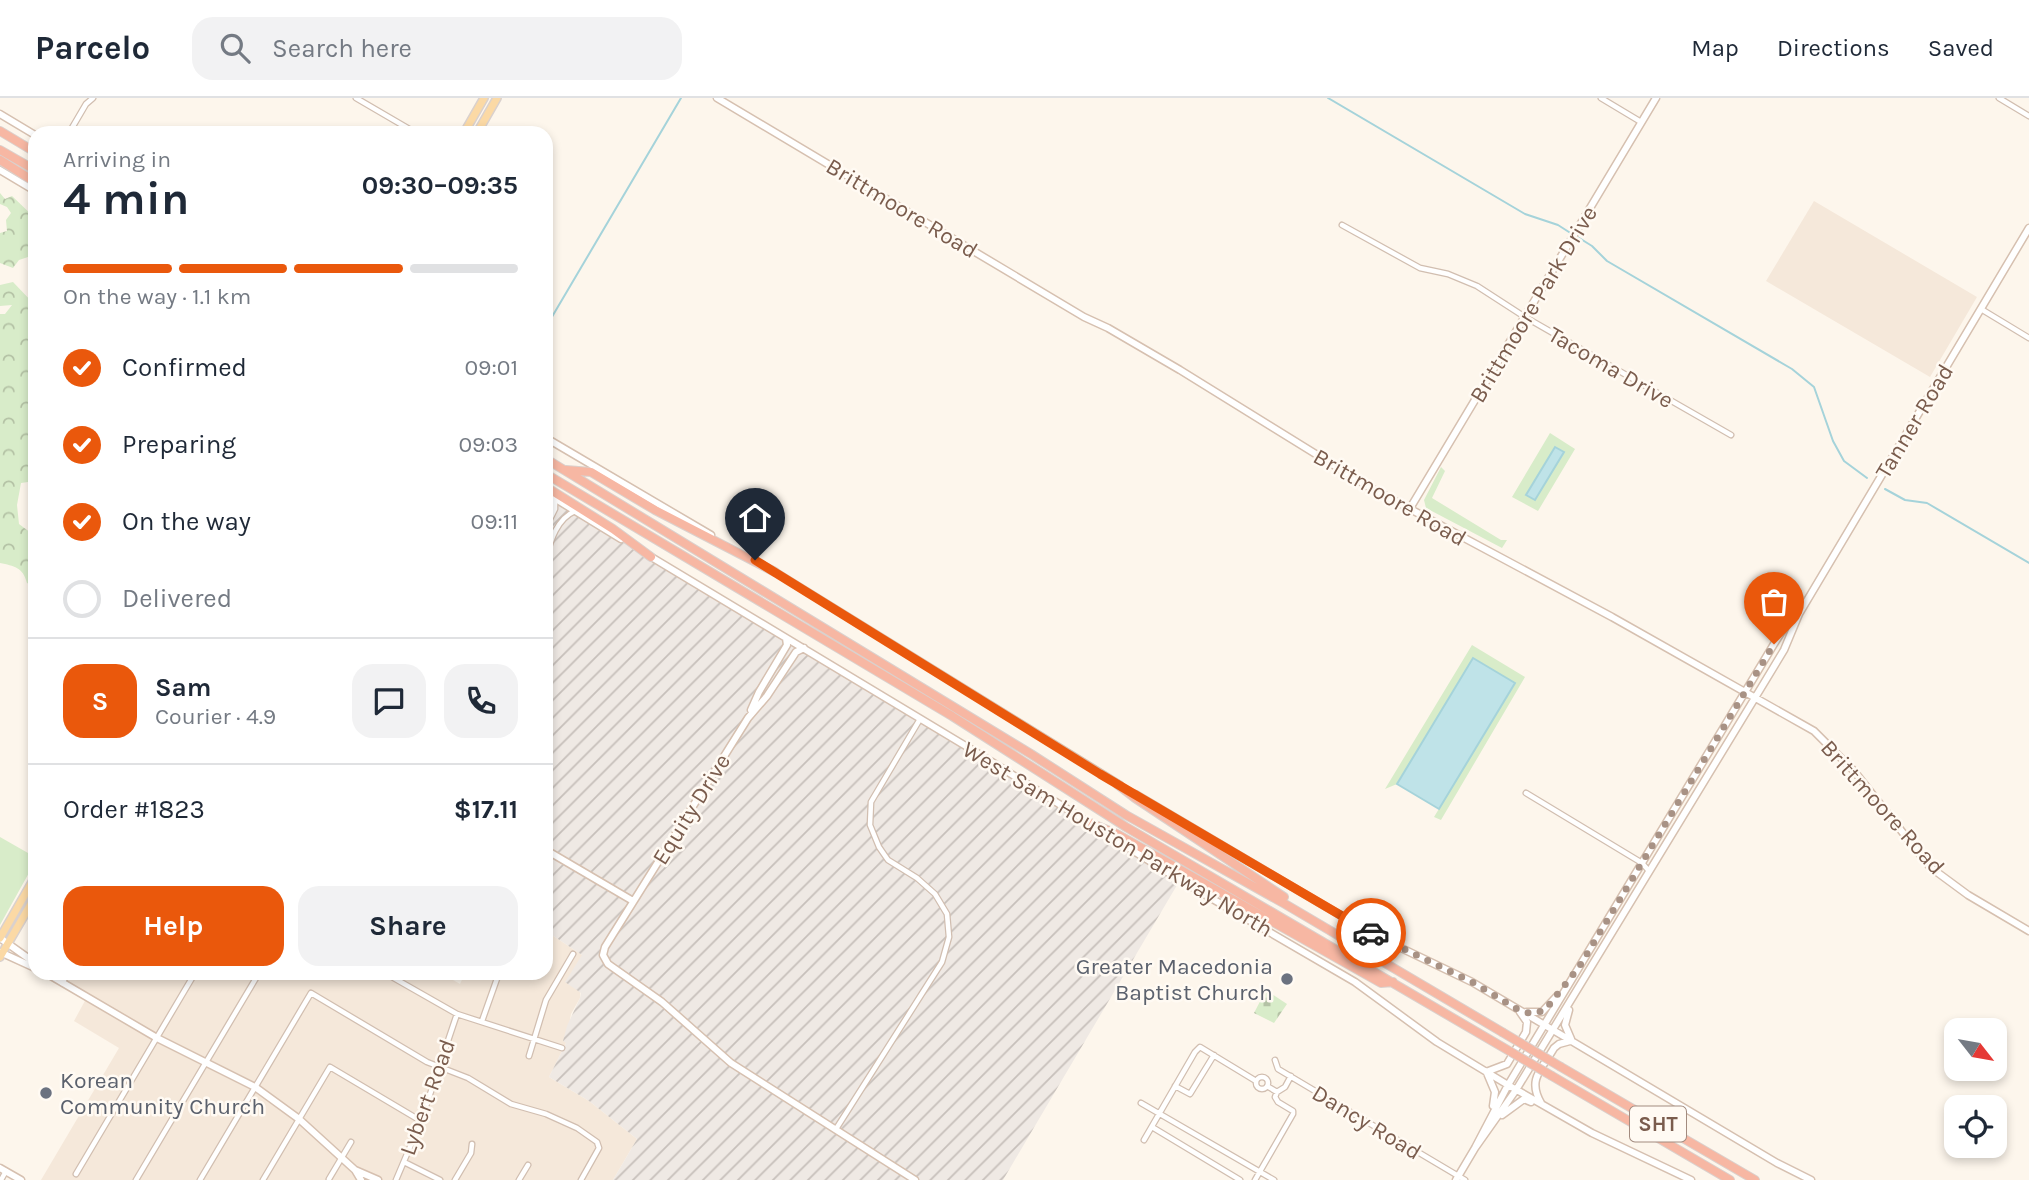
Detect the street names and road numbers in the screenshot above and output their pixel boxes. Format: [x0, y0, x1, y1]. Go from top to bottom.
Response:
street label: Brittmoore Road [821, 153, 982, 264]
street label: Brittmoore Park Drive [1464, 201, 1603, 408]
street label: Tacoma Drive [1543, 321, 1678, 414]
street label: Tanner Road [1870, 359, 1959, 483]
street label: Brittmoore Road [1309, 443, 1471, 552]
street label: Brittmoore Road [1815, 734, 1950, 880]
street label: West Sam Houston Parkway North [958, 736, 1278, 943]
street label: Equity Drive [647, 749, 736, 870]
street label: Lybert Road [394, 1035, 461, 1159]
street label: Dancy Road [1307, 1079, 1426, 1166]
road number: SHT [1630, 1107, 1686, 1142]

